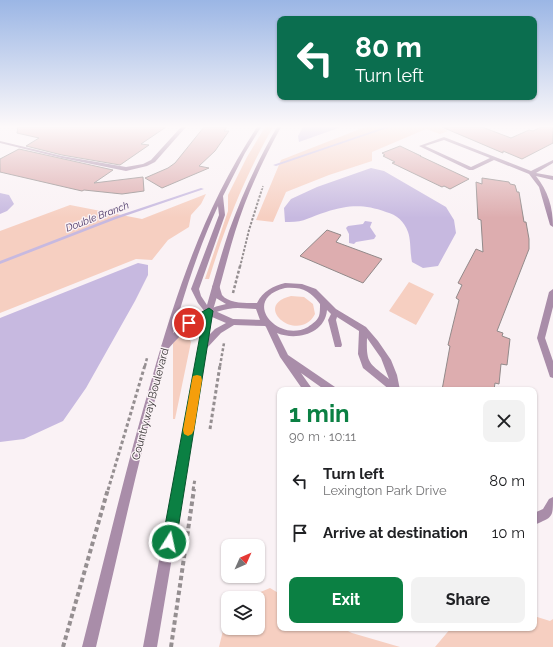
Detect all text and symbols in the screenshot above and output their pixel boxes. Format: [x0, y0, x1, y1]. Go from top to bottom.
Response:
text: 80 m [355, 31, 422, 64]
icon: left [289, 32, 341, 84]
text: Turn left [355, 65, 424, 86]
water label: Double Branch [64, 199, 131, 234]
pin [172, 306, 206, 340]
icon: arrive [178, 312, 200, 334]
street label: Countryway Boulevard [129, 346, 172, 462]
text: 1 min [289, 399, 350, 428]
button: close [483, 400, 525, 442]
text: 90 m · 10:11 [289, 429, 356, 444]
text: Turn left [323, 465, 384, 483]
icon: left [289, 470, 311, 492]
text: 80 m [489, 472, 525, 490]
text: Lexington Park Drive [323, 483, 447, 498]
position arrow [148, 521, 190, 563]
icon: arrive [289, 522, 311, 544]
text: Arrive at destination [323, 524, 468, 542]
text: 10 m [492, 524, 525, 542]
north arrow [221, 539, 265, 583]
map controls [221, 539, 265, 635]
button: Exit [289, 577, 403, 623]
button: Share [411, 577, 525, 623]
button: layers [221, 591, 265, 635]

